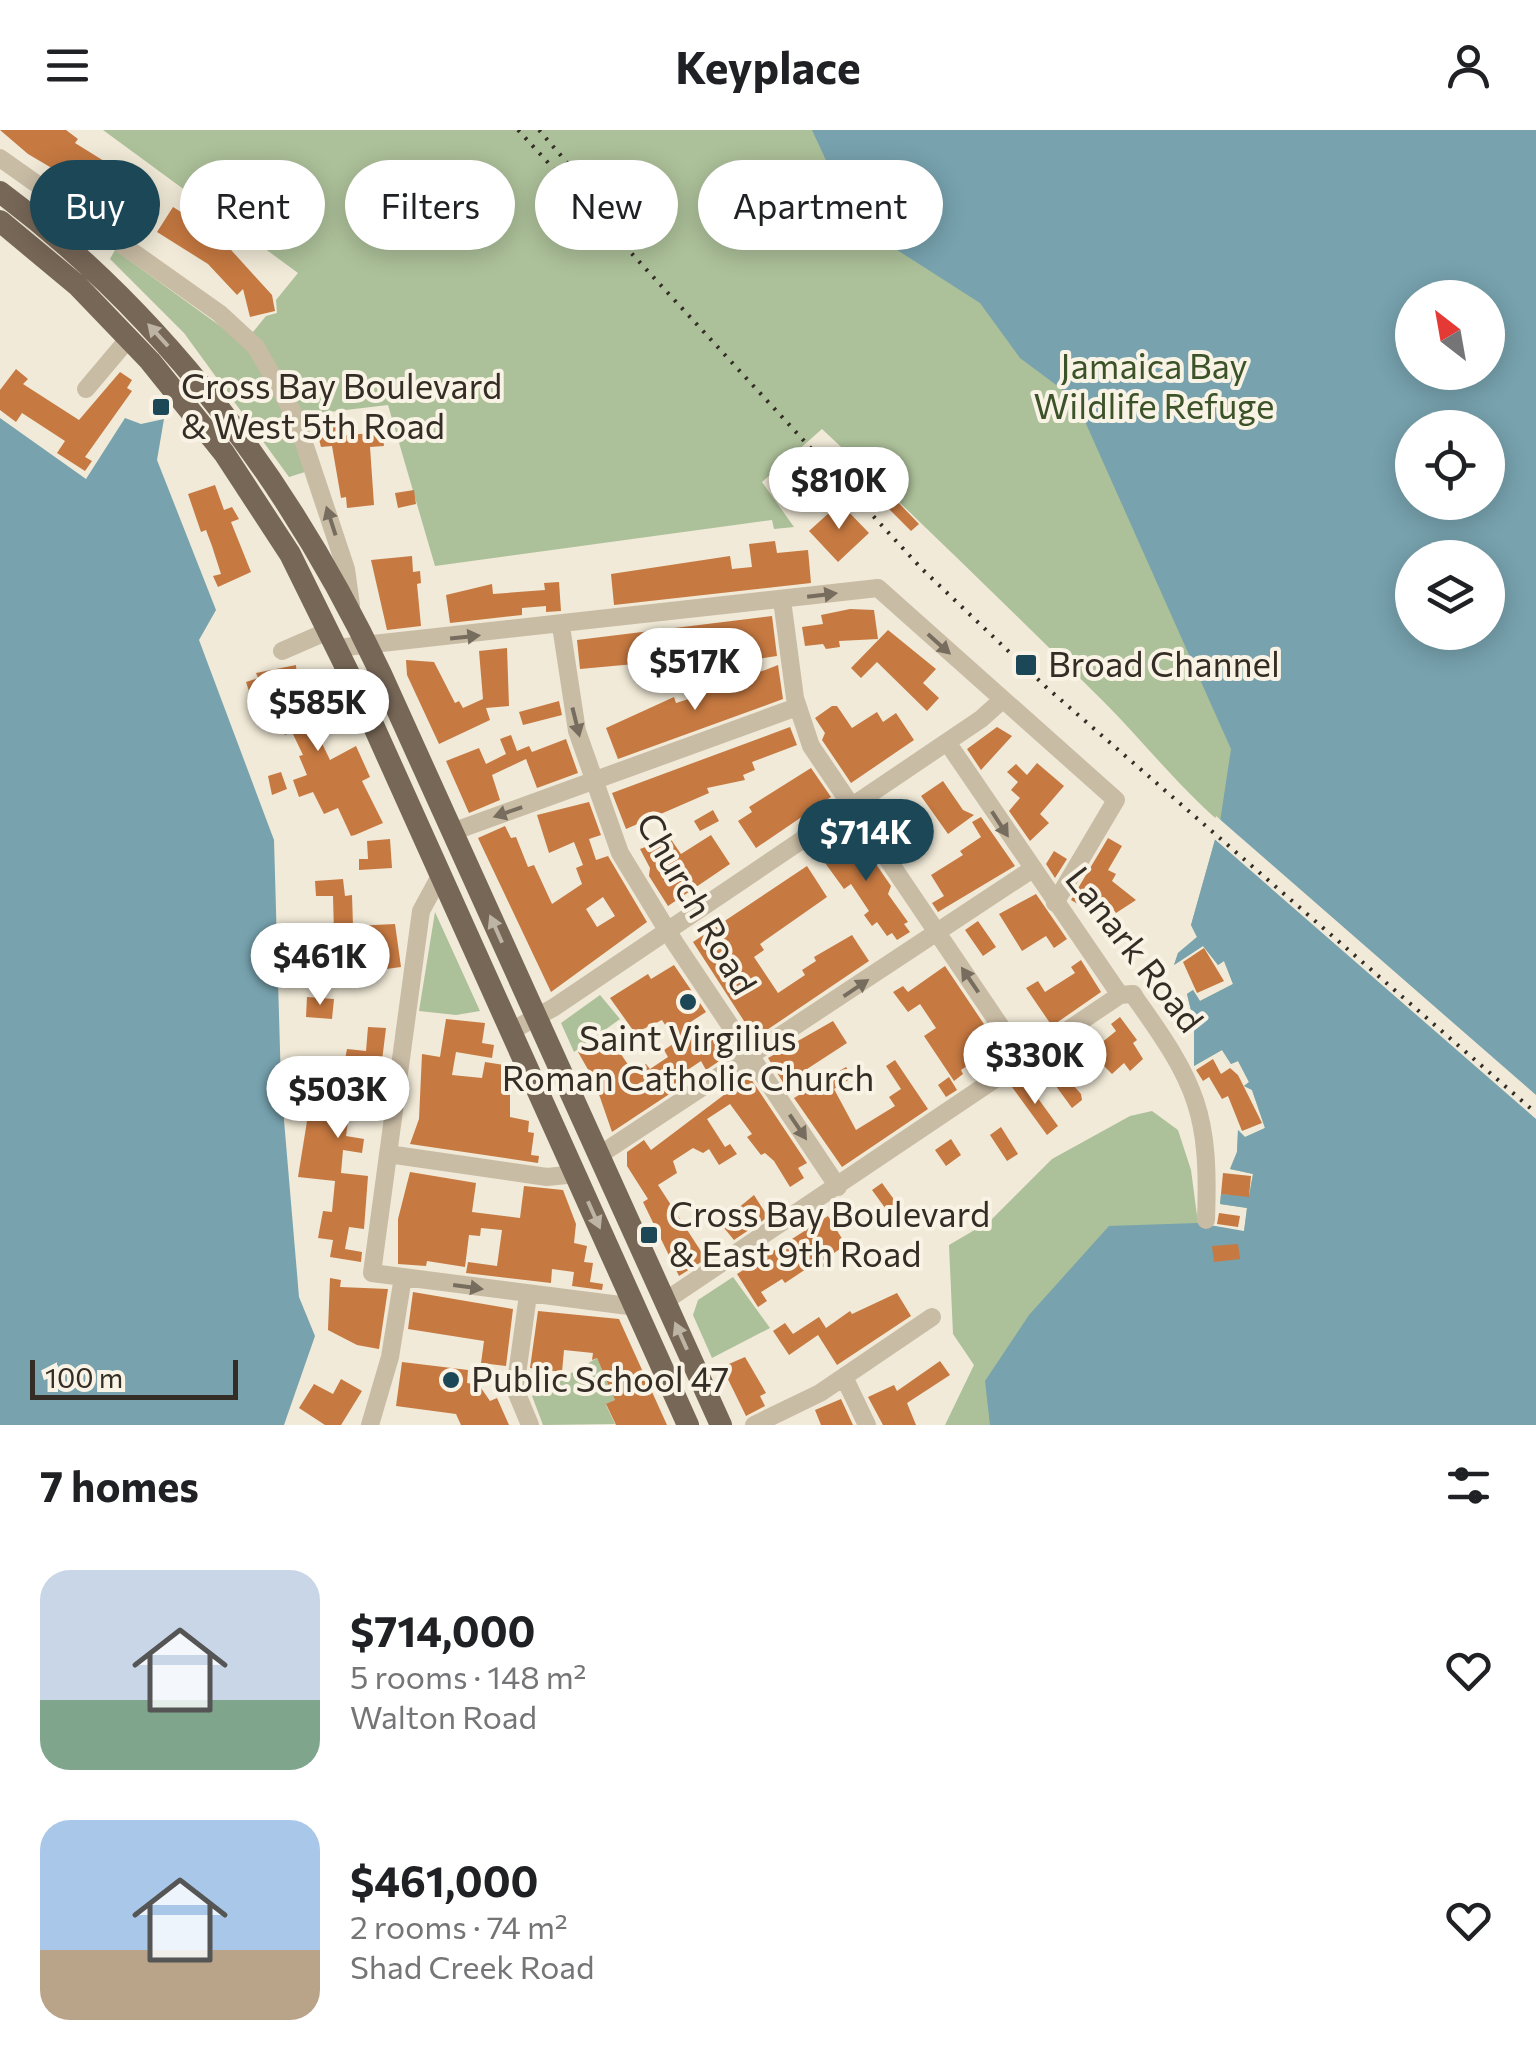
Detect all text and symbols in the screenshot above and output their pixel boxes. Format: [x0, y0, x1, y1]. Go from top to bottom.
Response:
icon: menu [40, 38, 95, 93]
text: Keyplace [675, 38, 861, 93]
icon: person [1441, 38, 1496, 93]
chip: Buy [30, 160, 160, 250]
chip: Rent [180, 160, 325, 250]
chip: Filters [345, 160, 515, 250]
chip: New [535, 160, 678, 250]
chip: Apartment [698, 160, 943, 250]
north arrow [1395, 280, 1505, 390]
map controls [1395, 280, 1505, 650]
one-way arrow [147, 323, 169, 348]
park label: Jamaica Bay Wildlife Refuge [1034, 343, 1274, 426]
place label: Cross Bay Boulevard & West 5th Road [181, 363, 502, 446]
marker: Cross Bay Boulevard & West 5th Road [150, 396, 172, 418]
button: locate [1395, 410, 1505, 520]
pin: $810K [769, 447, 909, 532]
text: $810K [791, 459, 887, 499]
one-way arrow [322, 506, 337, 536]
button: layers [1395, 540, 1505, 650]
one-way arrow [807, 587, 839, 603]
pin: $517K [625, 628, 765, 713]
one-way arrow [450, 629, 481, 645]
one-way arrow [926, 633, 951, 655]
text: $517K [649, 640, 741, 680]
place label: Broad Channel [1048, 641, 1280, 684]
marker: Broad Channel [1013, 652, 1039, 678]
pin: $585K [248, 669, 388, 754]
text: $585K [269, 681, 367, 721]
one-way arrow [569, 707, 584, 738]
pin: $714K [796, 799, 936, 884]
street label: Church Road [629, 804, 767, 1001]
one-way arrow [493, 806, 523, 821]
one-way arrow [991, 810, 1009, 837]
text: $714K [820, 811, 912, 851]
street label: Lanark Road [1058, 857, 1214, 1040]
one-way arrow [488, 914, 504, 943]
pin: $461K [250, 923, 390, 1008]
text: $461K [273, 935, 367, 975]
one-way arrow [961, 967, 979, 994]
one-way arrow [842, 979, 869, 998]
marker: Saint Virgilius Roman Catholic Church [677, 991, 699, 1013]
place label: Saint Virgilius Roman Catholic Church [502, 1015, 874, 1098]
pin: $330K [965, 1022, 1105, 1107]
text: $330K [985, 1034, 1085, 1074]
pin: $503K [268, 1056, 408, 1141]
text: $503K [288, 1068, 388, 1108]
one-way arrow [788, 1114, 807, 1141]
place label: Cross Bay Boulevard & East 9th Road [669, 1191, 990, 1274]
one-way arrow [586, 1200, 602, 1230]
marker: Cross Bay Boulevard & East 9th Road [638, 1224, 660, 1246]
one-way arrow [453, 1279, 484, 1295]
one-way arrow [672, 1321, 689, 1350]
scale bar [30, 1355, 238, 1400]
place label: Public School 47 [471, 1356, 729, 1399]
text: 100 m [45, 1360, 123, 1394]
marker: Public School 47 [440, 1369, 462, 1391]
icon: filters [1441, 1458, 1496, 1513]
text: 7 homes [40, 1459, 199, 1511]
text: $714,000 [350, 1604, 535, 1656]
icon: home [120, 1610, 240, 1730]
icon: heart [1441, 1643, 1496, 1698]
text: 5 rooms · 148 m² [350, 1656, 587, 1696]
text: Walton Road [350, 1696, 537, 1736]
text: $461,000 [350, 1854, 538, 1906]
icon: home [120, 1860, 240, 1980]
icon: heart [1441, 1893, 1496, 1948]
text: 2 rooms · 74 m² [350, 1906, 568, 1946]
text: Shad Creek Road [350, 1946, 595, 1986]

